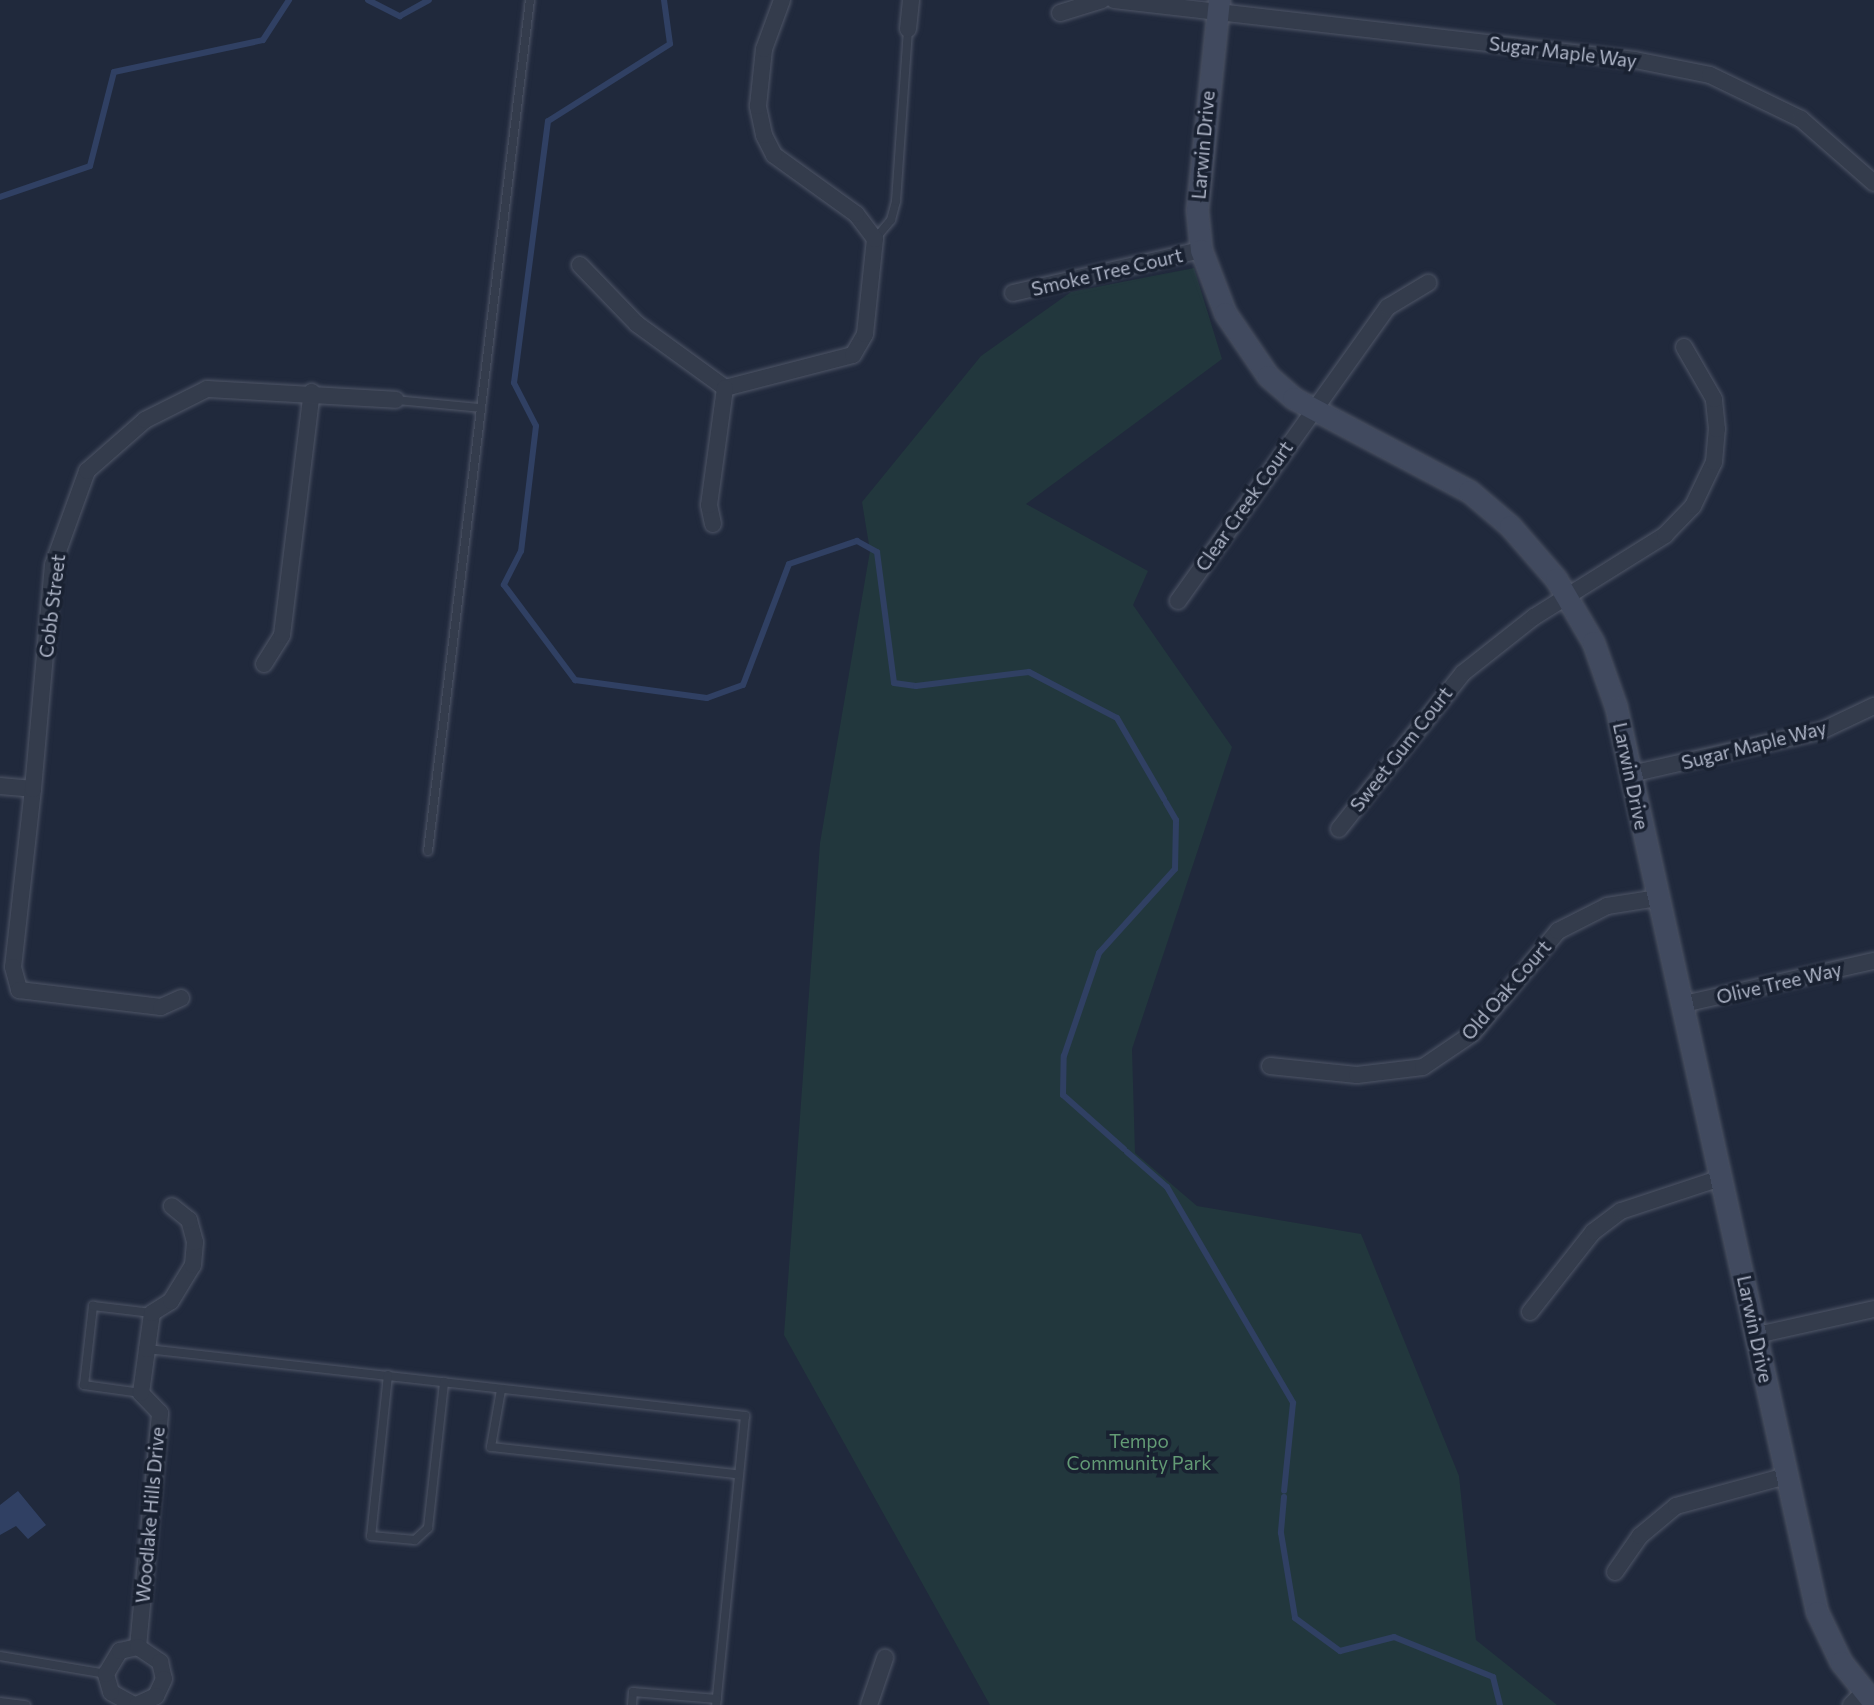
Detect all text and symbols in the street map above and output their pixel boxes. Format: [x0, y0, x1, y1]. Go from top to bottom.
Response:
street label: Sugar Maple Way [1488, 32, 1638, 72]
street label: Larwin Drive [1187, 90, 1219, 200]
street label: Smoke Tree Court [1029, 244, 1185, 300]
street label: Clear Creek Court [1191, 437, 1297, 575]
street label: Cobb Street [34, 553, 70, 659]
street label: Sweet Gum Court [1345, 682, 1457, 816]
street label: Sugar Maple Way [1679, 716, 1829, 774]
street label: Larwin Drive [1609, 720, 1653, 832]
street label: Old Oak Court [1456, 935, 1556, 1045]
street label: Olive Tree Way [1714, 958, 1844, 1008]
street label: Larwin Drive [1733, 1273, 1777, 1385]
street label: Woodlake Hills Drive [131, 1426, 169, 1604]
park label: Tempo Community Park [1067, 1430, 1211, 1474]

